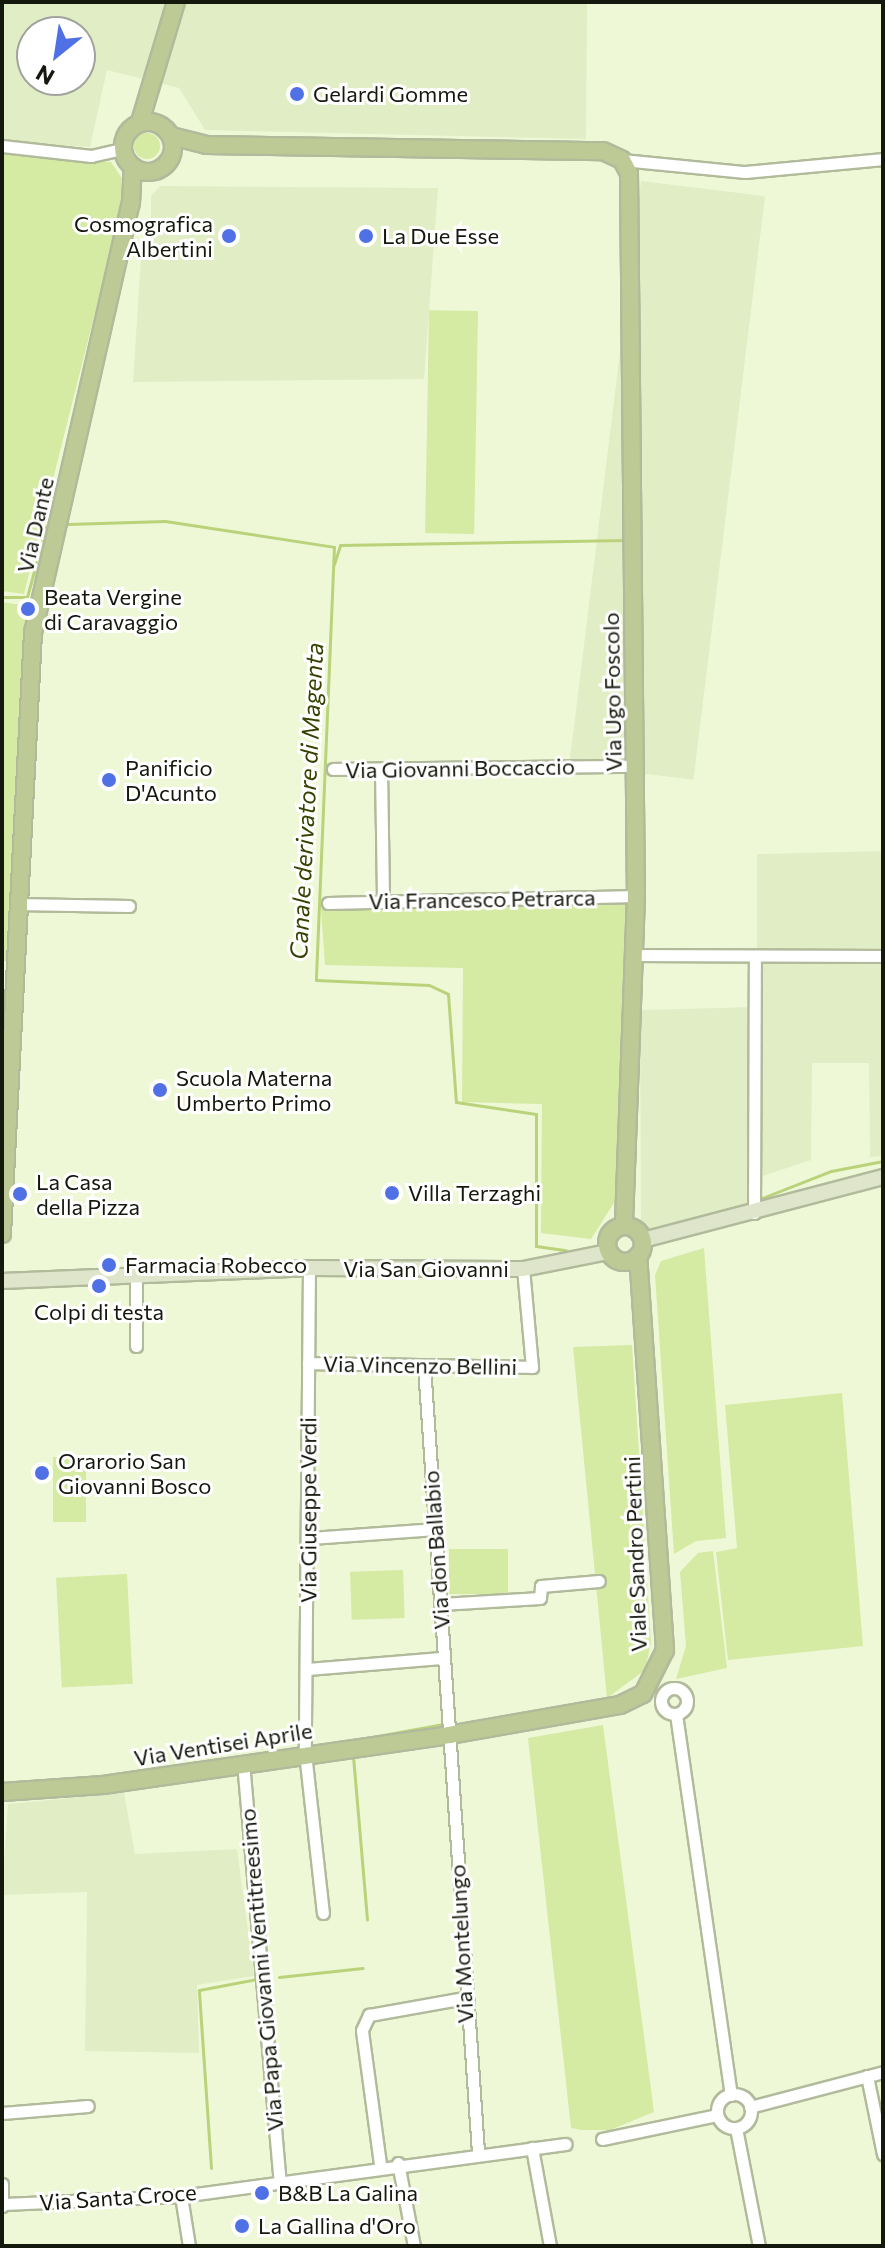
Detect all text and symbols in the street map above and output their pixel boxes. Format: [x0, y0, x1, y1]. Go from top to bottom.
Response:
north arrow [16, 16, 96, 96]
text: N [31, 60, 59, 91]
place label: Gelardi Gomme [313, 81, 468, 107]
marker: Gelardi Gomme [288, 85, 306, 103]
place label: Cosmografica Albertini [74, 210, 213, 262]
place label: La Due Esse [382, 223, 499, 249]
marker: Cosmografica Albertini [220, 227, 238, 245]
marker: La Due Esse [357, 227, 375, 245]
street label: Via Dante [11, 475, 59, 575]
place label: Beata Vergine di Caravaggio [44, 583, 182, 634]
marker: Beata Vergine di Caravaggio [19, 600, 37, 618]
street label: Via Ugo Foscolo [597, 612, 627, 772]
water label: Canale derivatore di Magenta [283, 642, 329, 960]
street label: Via Giovanni Boccaccio [345, 753, 575, 783]
place label: Panificio D'Acunto [125, 754, 217, 806]
marker: Panificio D'Acunto [100, 771, 118, 789]
street label: Via Francesco Petrarca [368, 884, 596, 914]
place label: Scuola Materna Umberto Primo [176, 1064, 332, 1116]
marker: Scuola Materna Umberto Primo [151, 1081, 169, 1099]
place label: La Casa della Pizza [36, 1168, 140, 1220]
place label: Villa Terzaghi [408, 1180, 541, 1206]
marker: Villa Terzaghi [383, 1184, 401, 1202]
marker: La Casa della Pizza [11, 1185, 29, 1203]
place label: Farmacia Robecco [125, 1252, 307, 1278]
marker: Farmacia Robecco [100, 1256, 118, 1274]
street label: Via San Giovanni [343, 1256, 509, 1282]
marker: Colpi di testa [90, 1277, 108, 1295]
place label: Colpi di testa [34, 1299, 164, 1325]
street label: Via Vincenzo Bellini [323, 1350, 517, 1380]
street label: Via Giuseppe Verdi [295, 1417, 321, 1603]
place label: Orarorio San Giovanni Bosco [58, 1447, 211, 1498]
street label: Viale Sandro Pertini [618, 1456, 652, 1652]
marker: Orarorio San Giovanni Bosco [33, 1464, 51, 1482]
street label: Via don Ballabio [417, 1470, 455, 1630]
street label: Via Ventisei Aprile [132, 1717, 314, 1771]
street label: Via Papa Giovanni Ventitreesimo [234, 1808, 288, 2132]
street label: Via Montelungo [444, 1864, 478, 2024]
street label: Via Santa Croce [39, 2178, 197, 2216]
place label: B&B La Galina [278, 2180, 418, 2206]
marker: B&B La Galina [253, 2184, 271, 2202]
place label: La Gallina d'Oro [258, 2213, 416, 2239]
marker: La Gallina d'Oro [233, 2217, 251, 2235]

